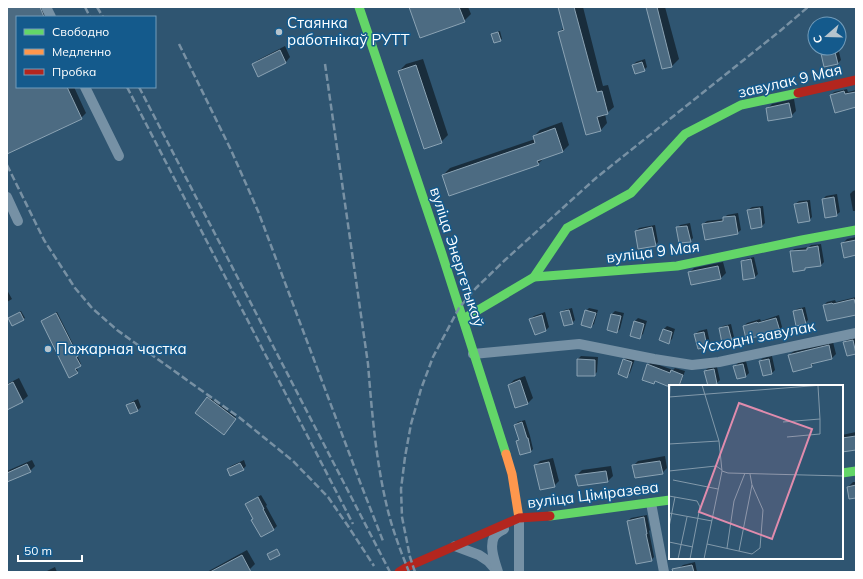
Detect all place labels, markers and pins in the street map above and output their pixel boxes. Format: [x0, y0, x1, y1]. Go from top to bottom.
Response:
place label: Стаянка работнікаў РУТТ [287, 13, 410, 49]
marker: Стаянка работнікаў РУТТ [274, 27, 284, 37]
place label: Пажарная частка [56, 339, 187, 358]
marker: Пажарная частка [43, 344, 53, 354]

